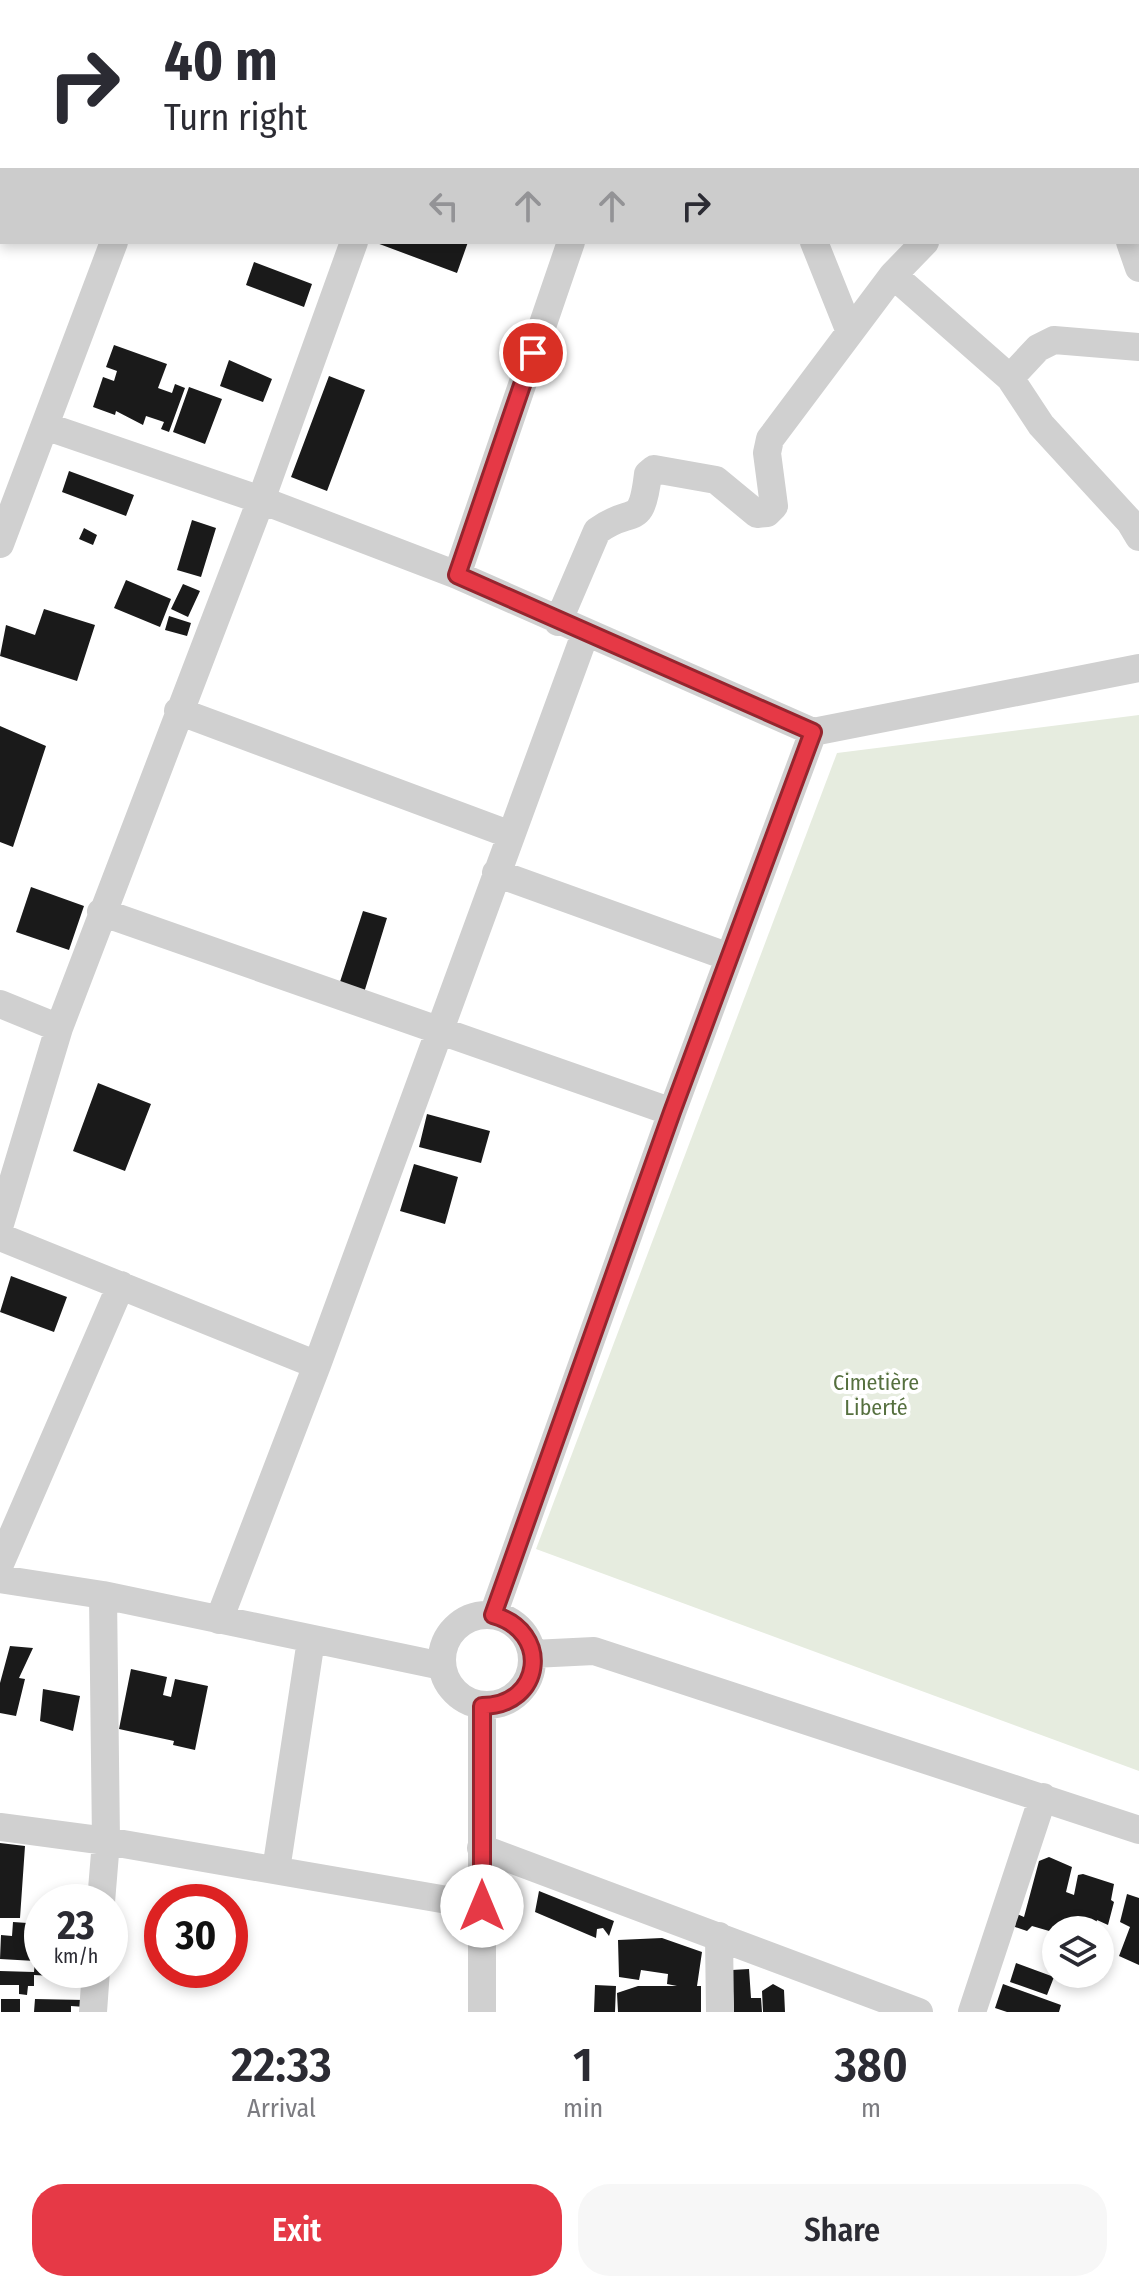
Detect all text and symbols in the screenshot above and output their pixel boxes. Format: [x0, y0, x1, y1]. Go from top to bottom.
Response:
text: 40 m [164, 28, 278, 95]
icon: right [32, 32, 136, 136]
text: Turn right [164, 96, 307, 140]
icon: left [422, 184, 466, 228]
icon: ahead [506, 184, 550, 228]
icon: ahead [590, 184, 634, 228]
icon: right [674, 184, 718, 228]
pin [499, 319, 567, 387]
icon: arrive [511, 331, 555, 375]
park label: Cimetière Liberté [833, 1369, 919, 1421]
position arrow [440, 1864, 524, 1948]
speed limit sign: 30 [144, 1884, 248, 1988]
text: 23 [57, 1902, 95, 1950]
map controls [1042, 1916, 1114, 1988]
button: layers [1042, 1916, 1114, 1988]
text: km/h [54, 1944, 98, 1968]
text: 22:33 [231, 2036, 332, 2094]
text: 1 [573, 2036, 593, 2094]
text: 380 [834, 2036, 908, 2094]
text: Arrival [247, 2093, 316, 2124]
text: min [563, 2093, 603, 2124]
text: m [861, 2093, 881, 2124]
button: Exit [32, 2184, 562, 2276]
button: Share [578, 2184, 1107, 2276]

